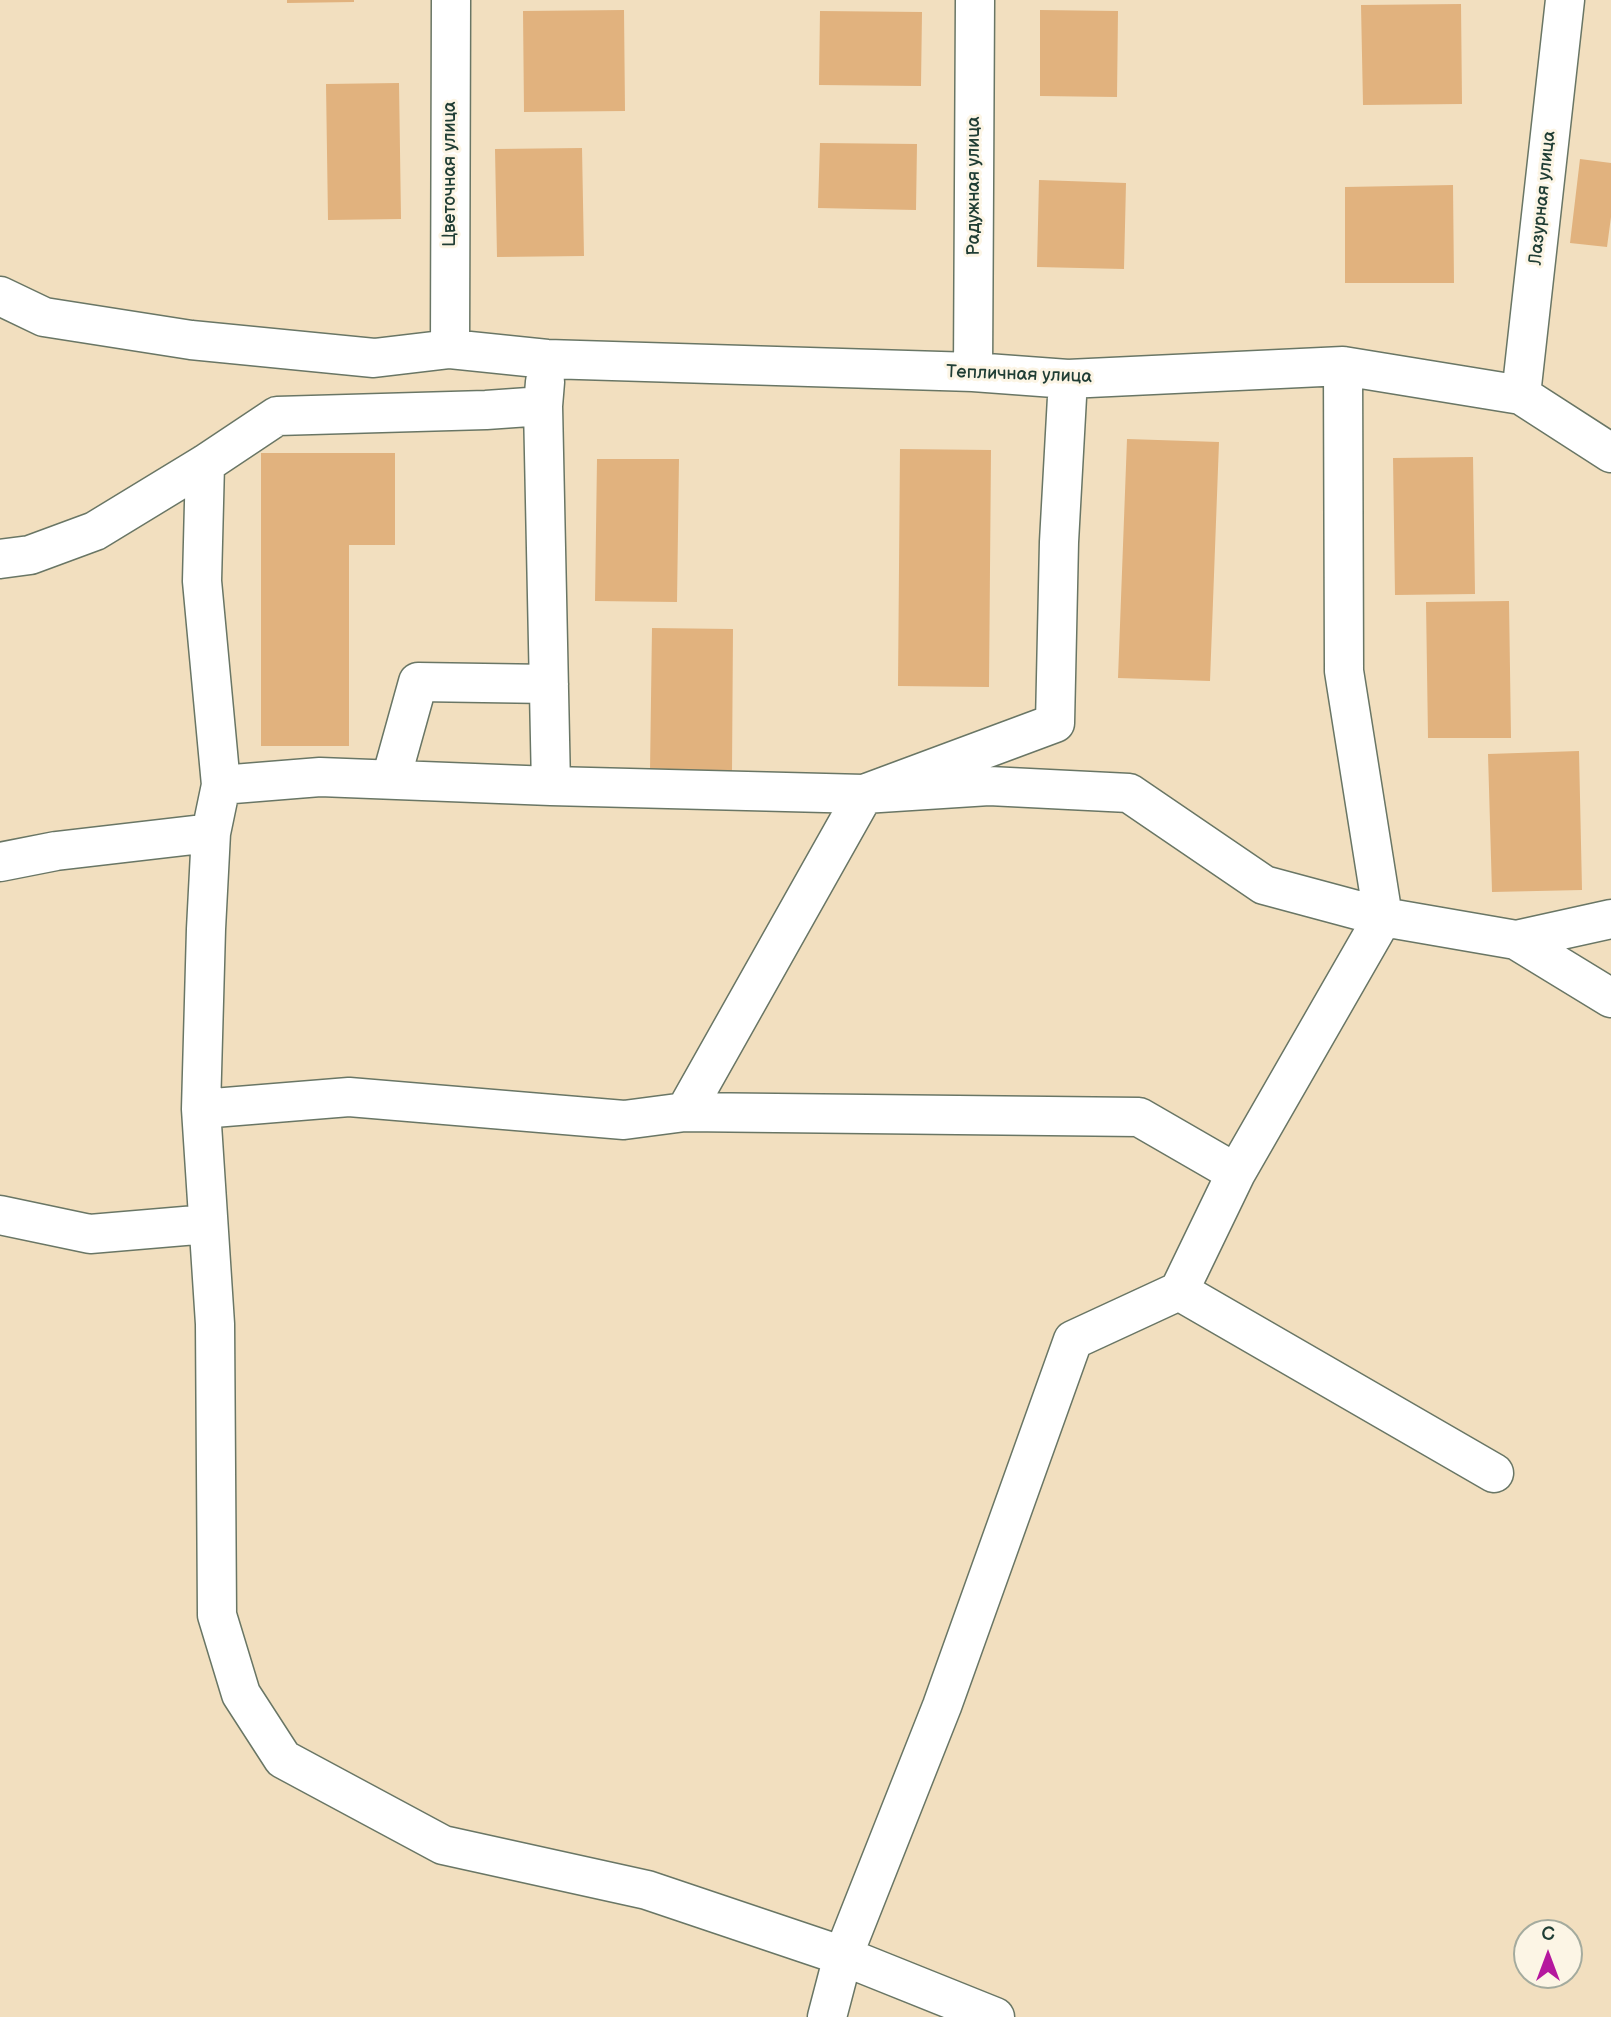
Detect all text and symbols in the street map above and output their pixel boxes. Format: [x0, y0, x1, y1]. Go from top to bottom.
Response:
street label: Цветочная улица [439, 101, 461, 247]
street label: Радужная улица [963, 116, 985, 256]
street label: Лазурная улица [1525, 130, 1561, 266]
street label: Тепличная улица [946, 362, 1092, 388]
north arrow [1513, 1919, 1583, 1989]
text: С [1541, 1923, 1555, 1946]

